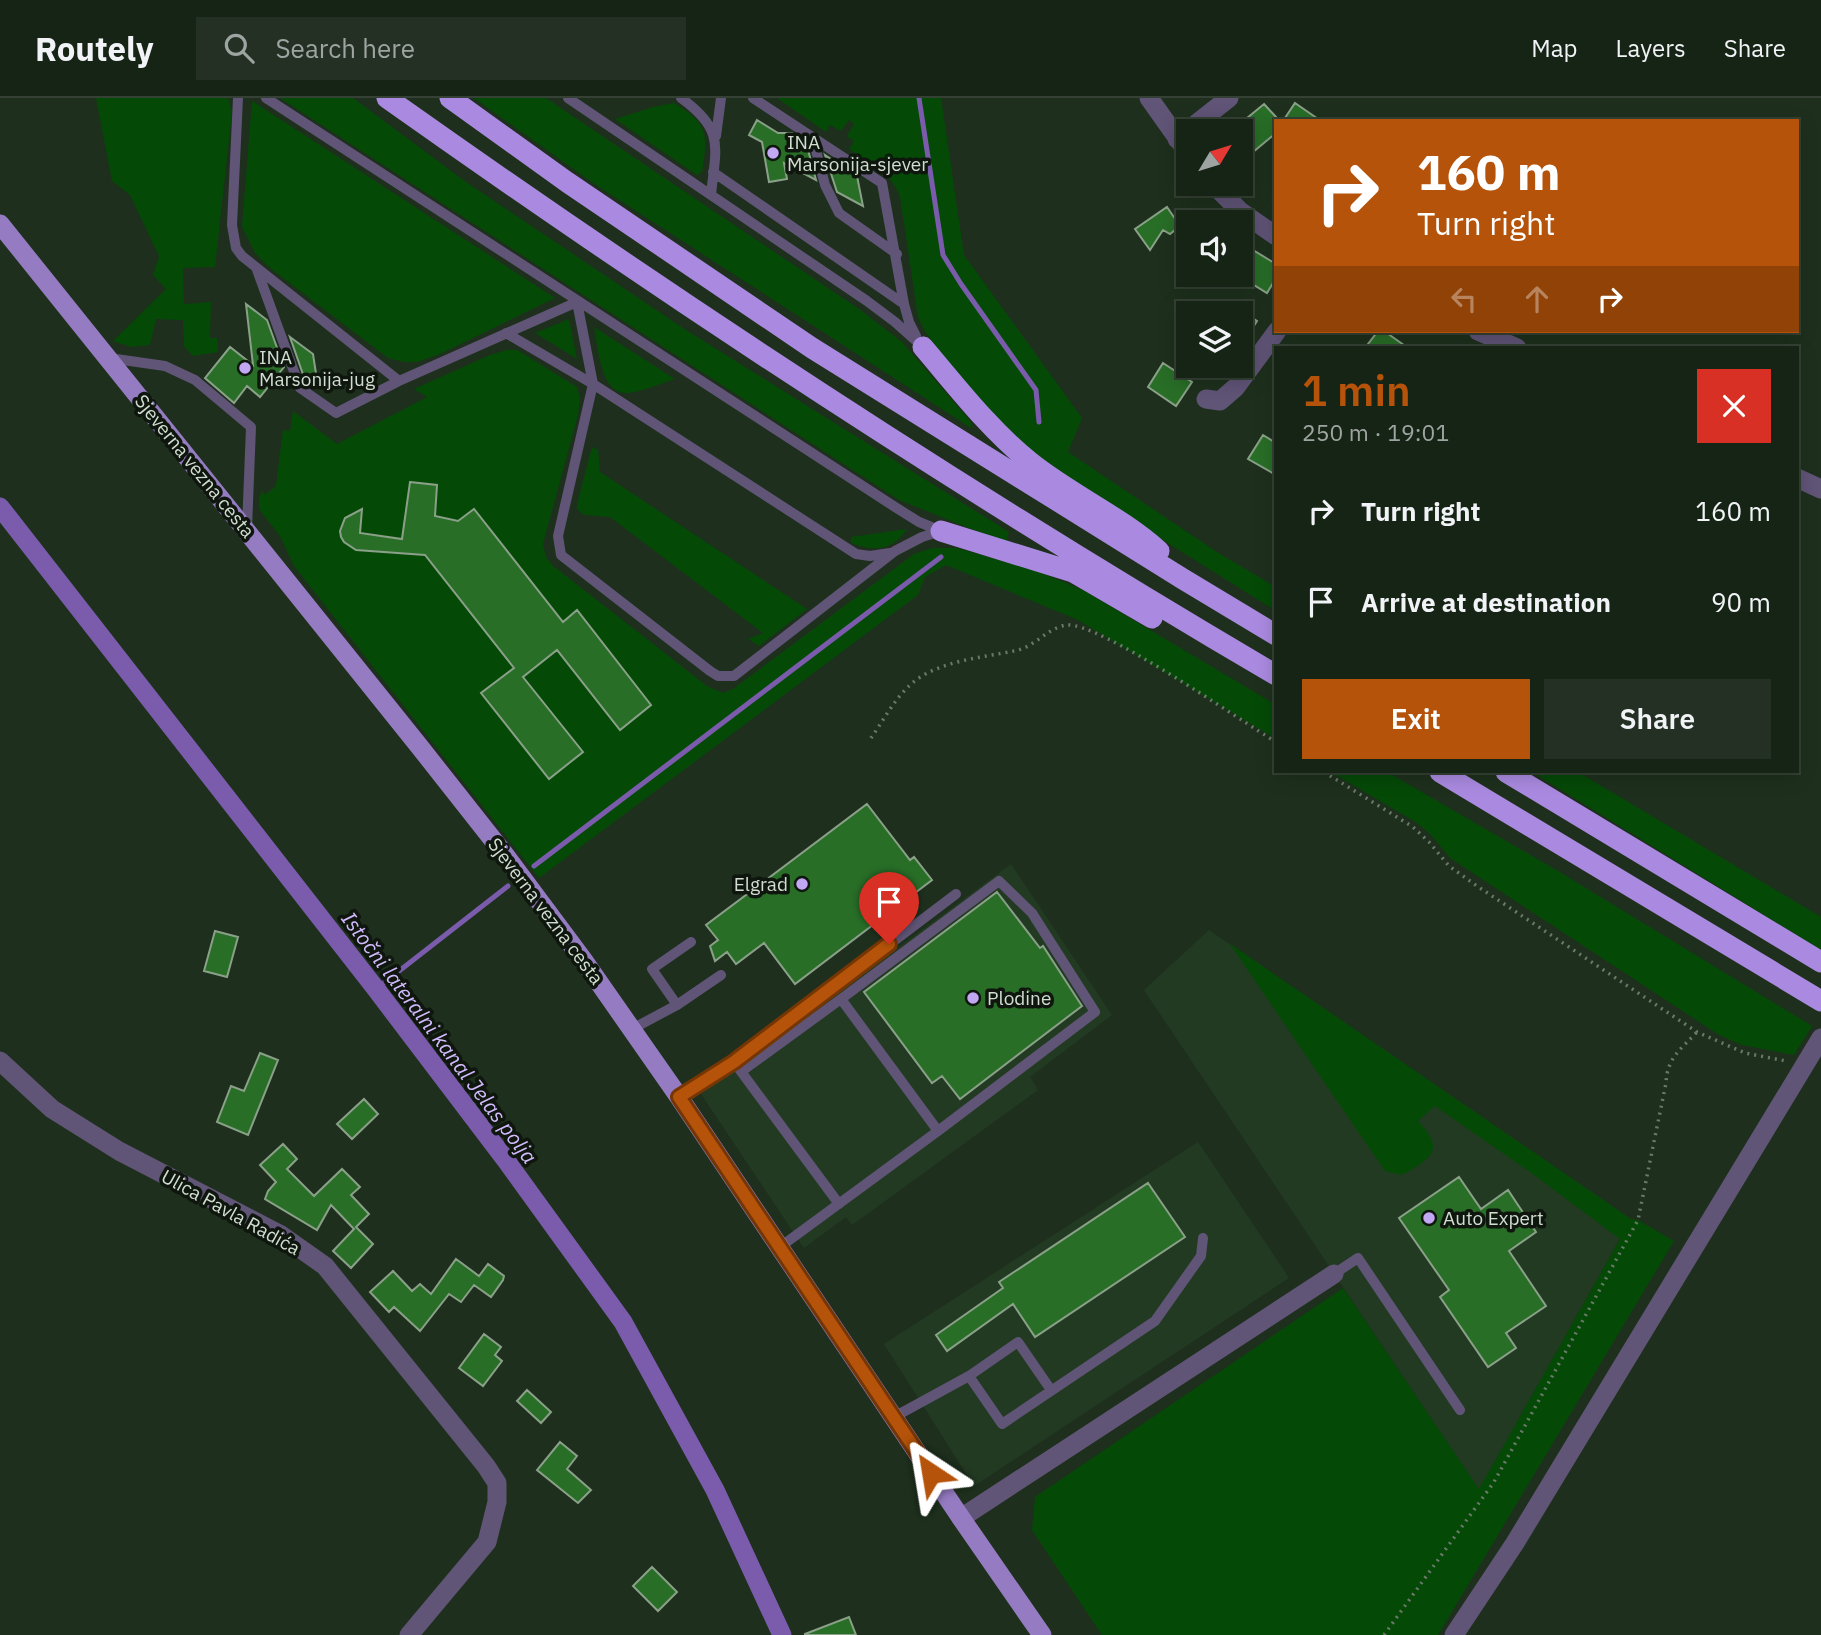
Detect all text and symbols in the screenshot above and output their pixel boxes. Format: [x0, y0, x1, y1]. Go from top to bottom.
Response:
search box [196, 17, 686, 80]
text: Routely [35, 27, 154, 70]
icon: search [220, 29, 258, 67]
text: Search here [276, 31, 415, 65]
text: Map [1531, 32, 1578, 64]
text: Layers [1616, 32, 1686, 64]
text: Share [1724, 32, 1786, 64]
north arrow [1176, 119, 1253, 196]
map controls [1176, 119, 1253, 378]
place label: INA Marsonija-sjever [787, 130, 928, 176]
text: 160 m [1417, 140, 1561, 203]
marker: INA Marsonija-sjever [765, 145, 781, 161]
icon: right [1302, 147, 1393, 238]
text: Turn right [1417, 202, 1555, 244]
button: sound [1176, 210, 1253, 287]
icon: left [1445, 280, 1483, 318]
icon: ahead [1518, 280, 1556, 318]
icon: right [1591, 280, 1629, 318]
button: layers [1176, 301, 1253, 378]
place label: INA Marsonija-jug [259, 345, 375, 391]
marker: INA Marsonija-jug [237, 360, 253, 376]
text: 1 min [1302, 363, 1411, 418]
button: close [1697, 369, 1771, 443]
street label: Sjeverna vezna cesta [130, 389, 260, 543]
text: 250 m · 19:01 [1302, 417, 1449, 447]
icon: right [1302, 492, 1340, 530]
text: Turn right [1361, 494, 1480, 528]
text: 160 m [1695, 494, 1771, 528]
icon: arrive [1302, 583, 1340, 621]
text: Arrive at destination [1361, 585, 1611, 619]
text: 90 m [1711, 585, 1771, 619]
button: Exit [1302, 679, 1530, 759]
button: Share [1544, 679, 1771, 759]
street label: Sjeverna vezna cesta [483, 833, 609, 989]
place label: Elgrad [734, 872, 788, 896]
pin [859, 872, 919, 944]
marker: Elgrad [794, 876, 810, 892]
icon: arrive [870, 883, 908, 921]
water label: Istočni lateralni kanal Jelas polja [336, 906, 544, 1169]
place label: Plodine [987, 986, 1051, 1010]
marker: Plodine [965, 990, 981, 1006]
street label: Ulica Pavla Radića [157, 1164, 305, 1260]
place label: Auto Expert [1443, 1206, 1544, 1230]
marker: Auto Expert [1421, 1210, 1437, 1226]
position arrow [894, 1436, 968, 1510]

